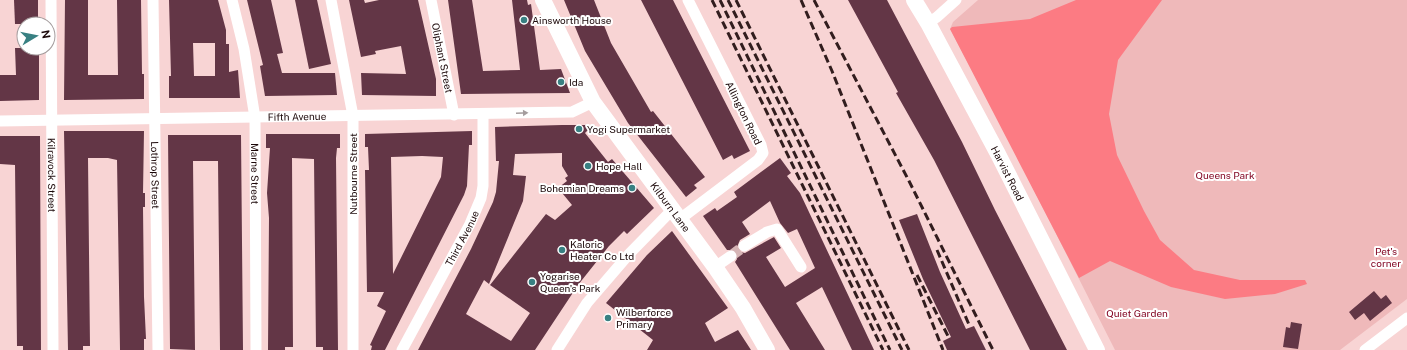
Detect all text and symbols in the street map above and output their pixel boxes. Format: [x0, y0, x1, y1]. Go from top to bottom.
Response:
place label: Ainsworth House [532, 14, 612, 26]
marker: Ainsworth House [519, 15, 529, 25]
north arrow [16, 16, 56, 56]
street label: Oliphant Street [430, 22, 455, 94]
text: N [39, 29, 53, 40]
place label: Ida [569, 76, 583, 88]
marker: Ida [556, 77, 566, 87]
street label: Allington Road [724, 79, 764, 147]
street label: Fifth Avenue [268, 110, 327, 123]
one-way arrow [516, 110, 529, 116]
place label: Yogi Supermarket [587, 123, 670, 135]
marker: Yogi Supermarket [574, 124, 584, 134]
street label: Nutbourne Street [347, 133, 359, 215]
street label: Kilravock Street [46, 138, 58, 213]
street label: Lothrop Street [149, 141, 162, 209]
street label: Marne Street [249, 143, 261, 204]
street label: Harvist Road [989, 144, 1027, 203]
place label: Hope Hall [596, 160, 642, 172]
marker: Hope Hall [583, 161, 593, 171]
park label: Queens Park [1195, 169, 1255, 181]
street label: Kilburn Lane [648, 180, 693, 234]
place label: Bohemian Dreams [540, 182, 624, 194]
marker: Bohemian Dreams [627, 183, 637, 193]
street label: Third Avenue [443, 208, 481, 268]
place label: Kaloric Heater Co Ltd [570, 238, 634, 262]
marker: Kaloric Heater Co Ltd [557, 245, 567, 255]
park label: Pet's corner [1371, 245, 1401, 269]
place label: Yogarise Queen's Park [540, 270, 601, 294]
marker: Yogarise Queen's Park [527, 277, 537, 287]
place label: Wilberforce Primary [616, 306, 671, 330]
park label: Quiet Garden [1106, 307, 1168, 319]
marker: Wilberforce Primary [603, 313, 613, 323]

